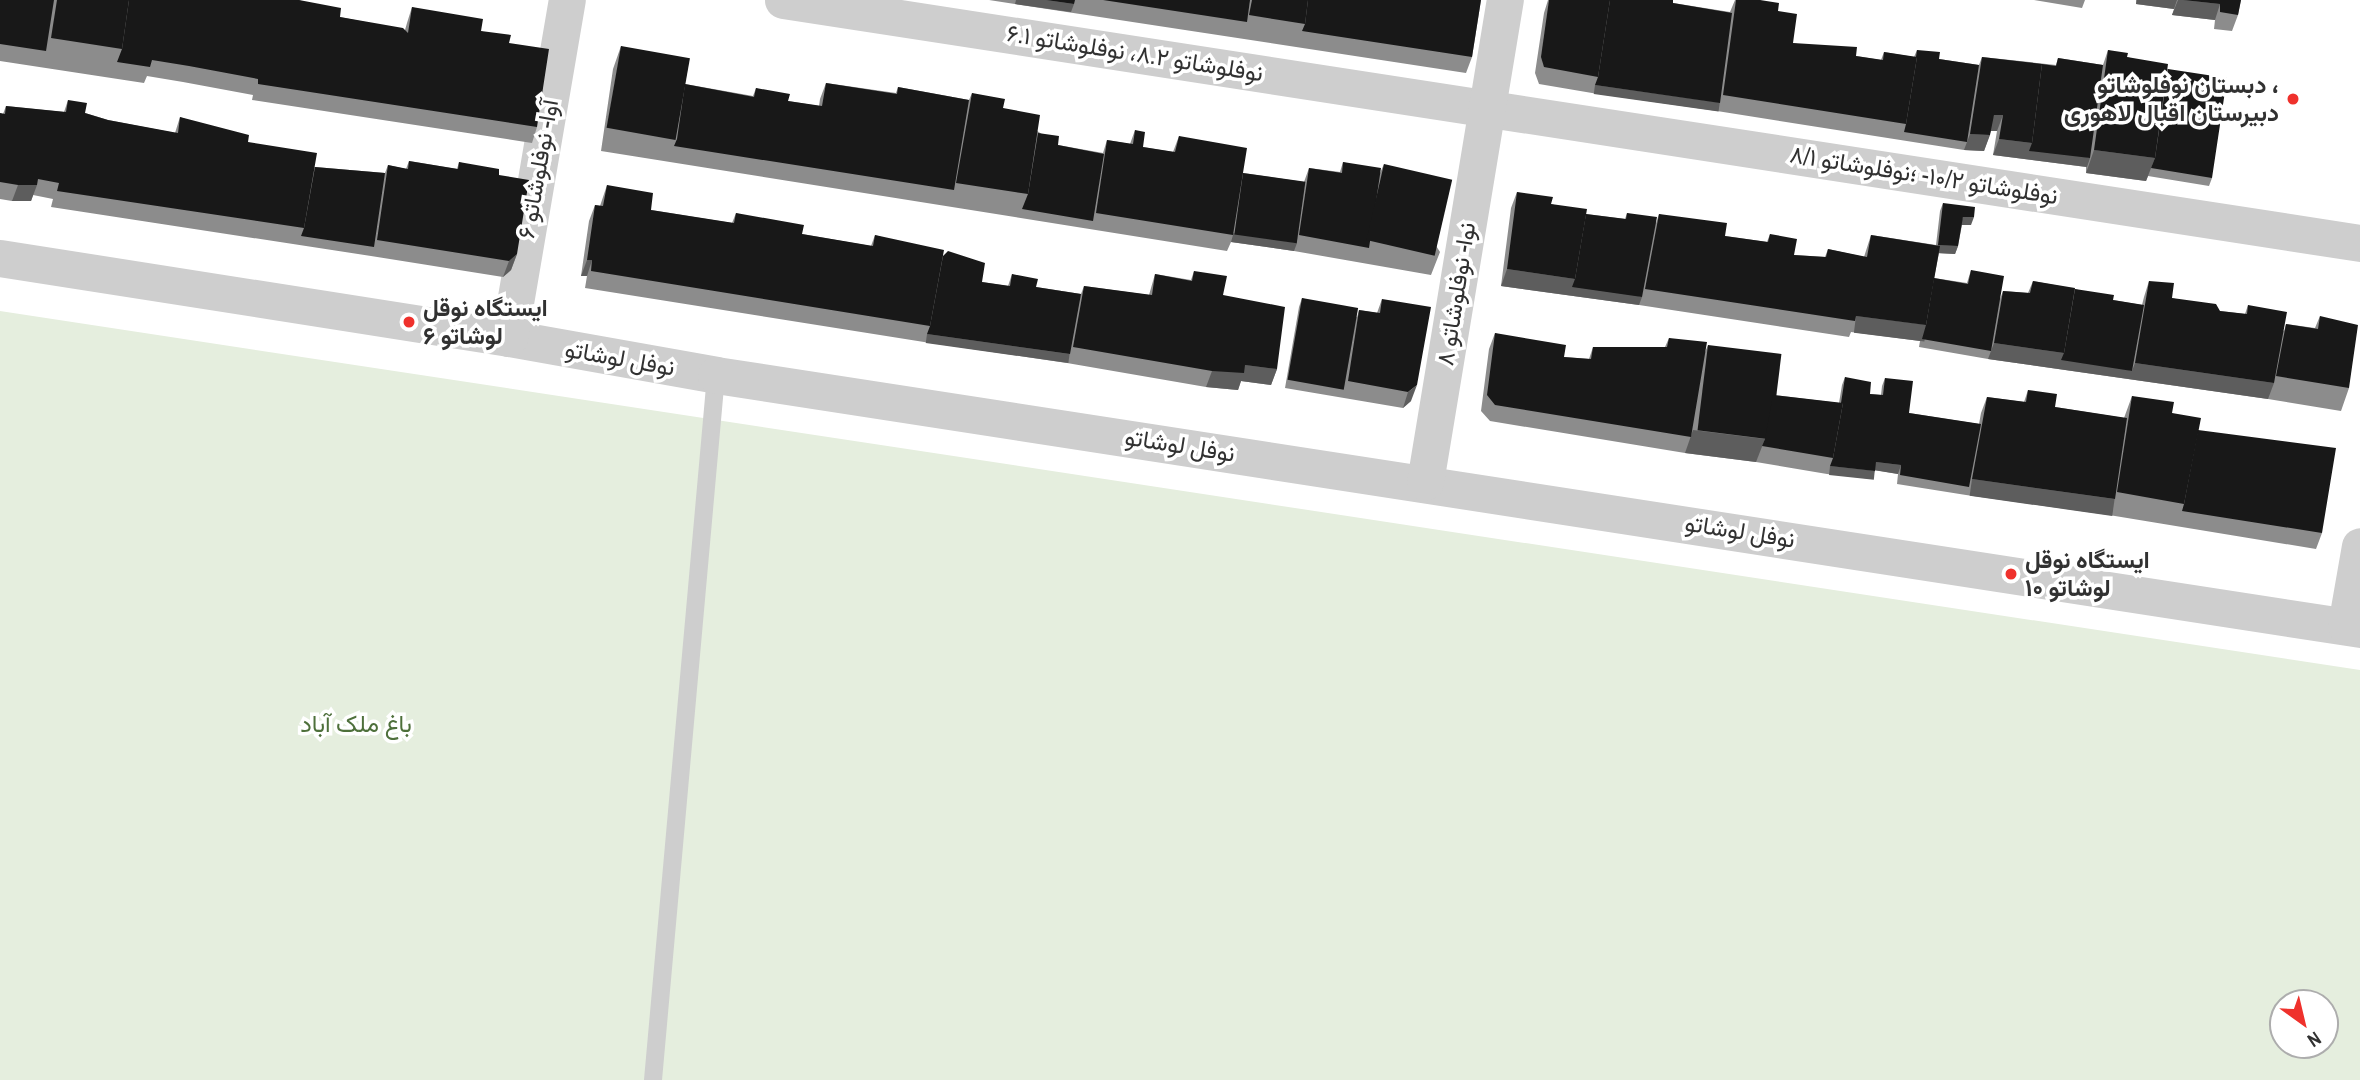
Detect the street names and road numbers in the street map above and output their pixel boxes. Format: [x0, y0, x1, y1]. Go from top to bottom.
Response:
street label: نوفلوشاتو ۸.۲، نوفلوشاتو ۶.۱ [1005, 18, 1265, 88]
street label: آوا- نوفلوشاتو ۶ [512, 97, 564, 241]
street label: نوفلوشاتو ۱۰/۲- ؛نوفلوشاتو ۸/۱ [1788, 140, 2060, 210]
street label: نوا- نوفلوشاتو ۸ [1430, 220, 1482, 368]
street label: نوفل لوشاتو [563, 334, 677, 382]
street label: نوفل لوشاتو [1123, 422, 1237, 468]
street label: نوفل لوشاتو [1683, 508, 1797, 554]

